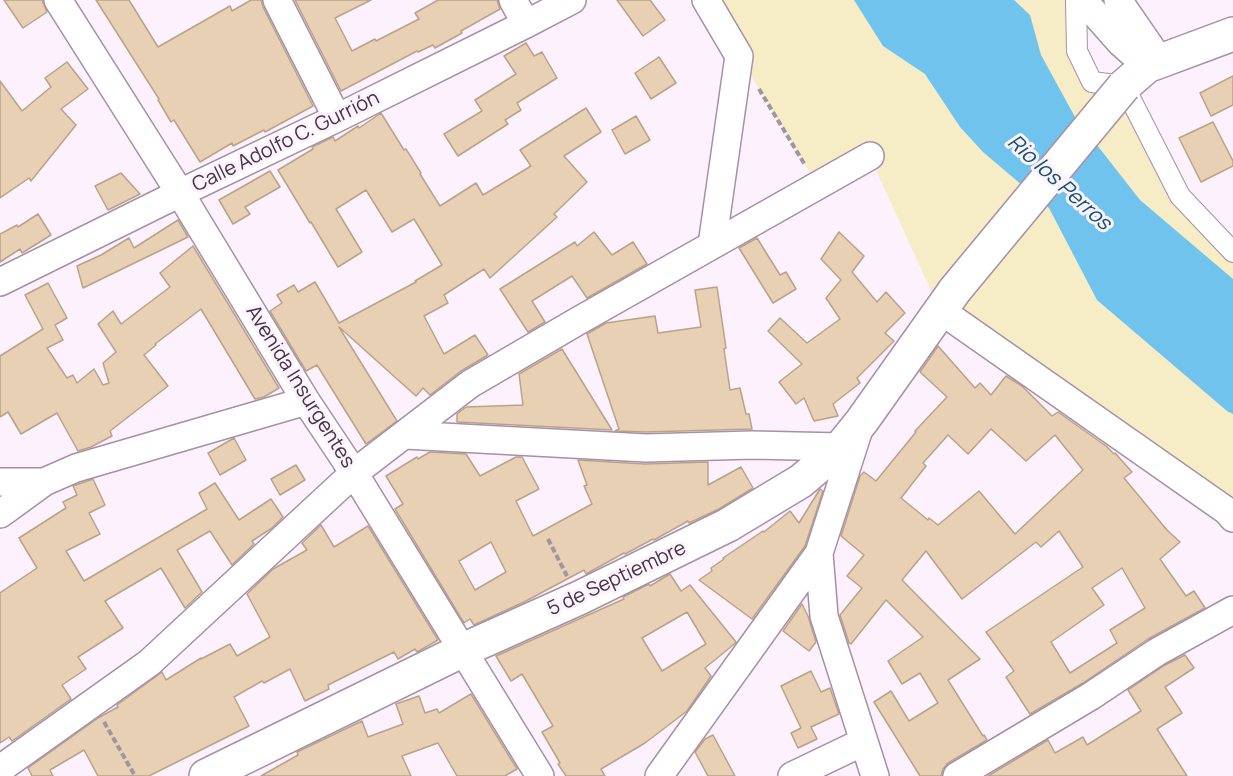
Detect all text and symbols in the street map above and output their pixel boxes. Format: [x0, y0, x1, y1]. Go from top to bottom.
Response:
street label: Calle Adolfo C. Gurrión [189, 86, 383, 198]
water label: Rio los Perros [1002, 130, 1116, 236]
street label: Avenida Insurgentes [240, 301, 360, 473]
street label: 5 de Septiembre [544, 536, 690, 622]

